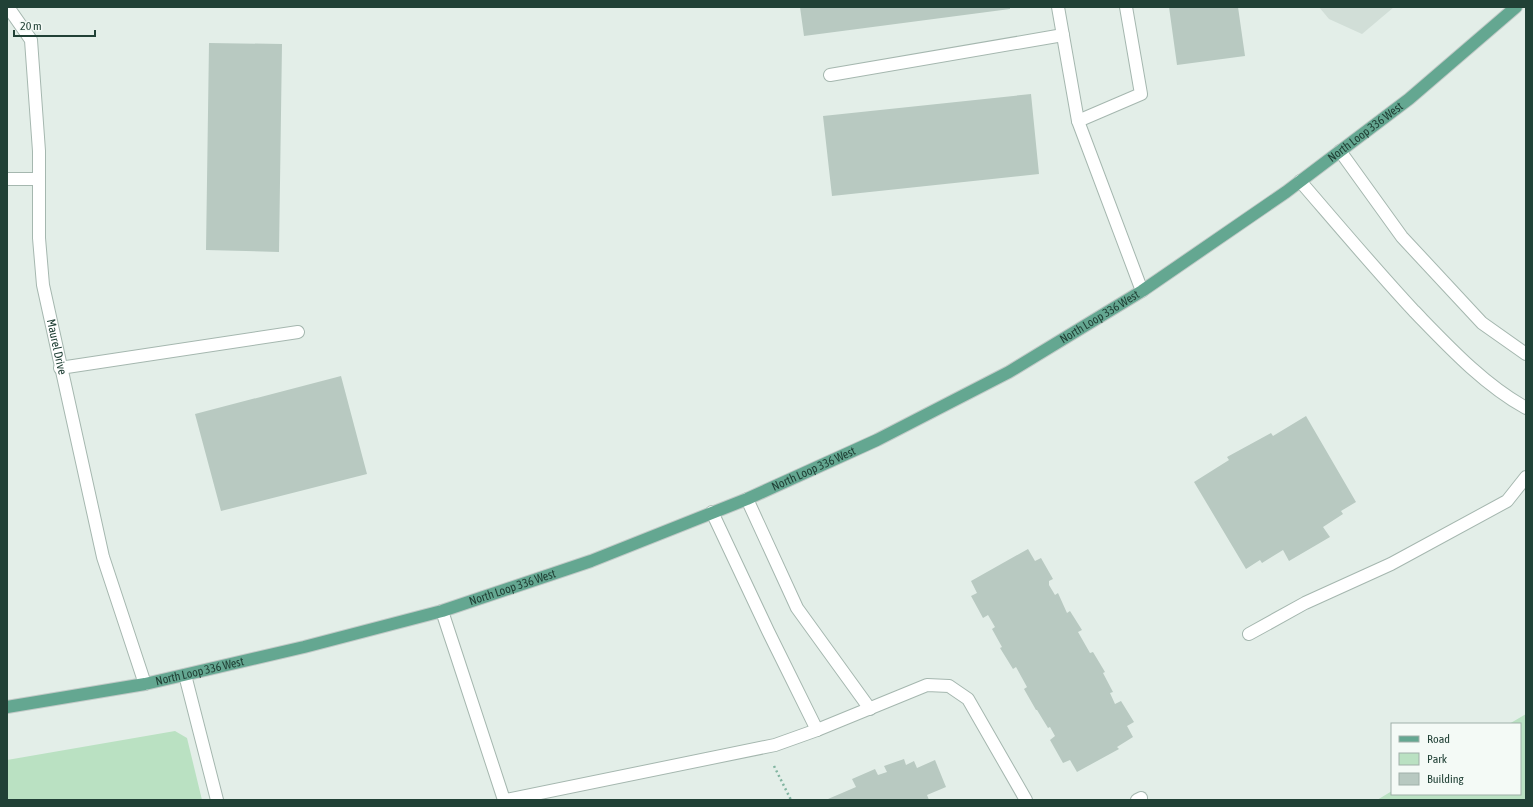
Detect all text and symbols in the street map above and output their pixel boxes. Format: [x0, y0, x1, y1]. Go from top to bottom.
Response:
scale bar [14, 12, 95, 38]
text: 20 m [20, 19, 42, 33]
street label: North Loop 336 West [1325, 99, 1406, 165]
street label: North Loop 336 West [1057, 287, 1142, 346]
street label: Maurel Drive [44, 318, 70, 376]
street label: North Loop 336 West [770, 443, 858, 494]
street label: North Loop 336 West [467, 566, 558, 608]
street label: North Loop 336 West [154, 654, 246, 688]
legend [1391, 723, 1521, 795]
text: Road [1427, 732, 1450, 746]
text: Park [1427, 752, 1448, 766]
text: Building [1427, 772, 1465, 786]

